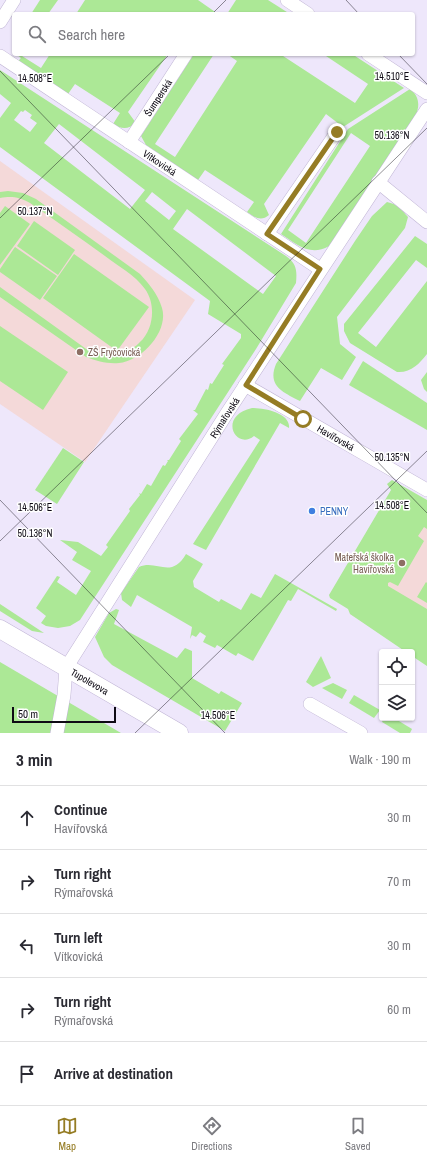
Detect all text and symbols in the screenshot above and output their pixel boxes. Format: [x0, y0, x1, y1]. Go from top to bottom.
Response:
search box [12, 12, 415, 56]
icon: search [26, 23, 48, 45]
text: Search here [58, 24, 125, 45]
text: 14.510°E [375, 70, 409, 83]
text: 14.508°E [18, 72, 52, 85]
street label: Šumperská [141, 76, 175, 119]
route end [328, 123, 346, 141]
text: 50.136°N [375, 129, 410, 142]
street label: Vítkovická [140, 147, 179, 179]
text: 50.137°N [18, 205, 53, 218]
place label: ZŠ Fryčovická [88, 346, 141, 359]
marker: ZŠ Fryčovická [75, 347, 85, 357]
street label: Rýmařovská [207, 395, 243, 440]
route start [294, 410, 312, 428]
street label: Havířovská [315, 422, 357, 454]
text: 50.135°N [375, 451, 410, 464]
text: 14.508°E [375, 499, 409, 512]
text: 14.506°E [18, 501, 52, 514]
place label: PENNY [320, 505, 349, 518]
marker: PENNY [307, 506, 317, 516]
text: 50.136°N [18, 527, 53, 540]
place label: Mateřská školka Havířovská [335, 551, 394, 576]
marker: Mateřská školka Havířovská [397, 558, 407, 568]
map controls [379, 649, 415, 721]
button: locate [379, 649, 415, 685]
street label: Tupolevova [68, 666, 111, 698]
button: layers [379, 685, 415, 721]
scale bar [12, 705, 116, 724]
text: 50 m [18, 707, 38, 721]
text: 14.506°E [201, 709, 235, 722]
text: 3 min [16, 748, 52, 771]
text: Walk · 190 m [349, 751, 411, 768]
text: Continue [54, 799, 107, 820]
icon: ahead [16, 807, 38, 829]
text: 30 m [387, 809, 411, 826]
text: Havířovská [54, 820, 107, 837]
text: Turn right [54, 863, 111, 884]
icon: right [16, 871, 38, 893]
text: 70 m [387, 873, 411, 890]
text: Rýmařovská [54, 884, 113, 901]
text: Turn left [54, 927, 102, 948]
icon: left [16, 935, 38, 957]
text: 30 m [387, 937, 411, 954]
text: Vítkovická [54, 948, 103, 965]
text: Turn right [54, 991, 111, 1012]
icon: right [16, 999, 38, 1021]
text: 60 m [387, 1001, 411, 1018]
text: Rýmařovská [54, 1012, 113, 1029]
icon: arrive [16, 1063, 38, 1085]
text: Arrive at destination [54, 1063, 173, 1084]
tab: Map [56, 1115, 78, 1153]
tab: Directions [191, 1115, 232, 1153]
tab: Saved [345, 1115, 371, 1153]

